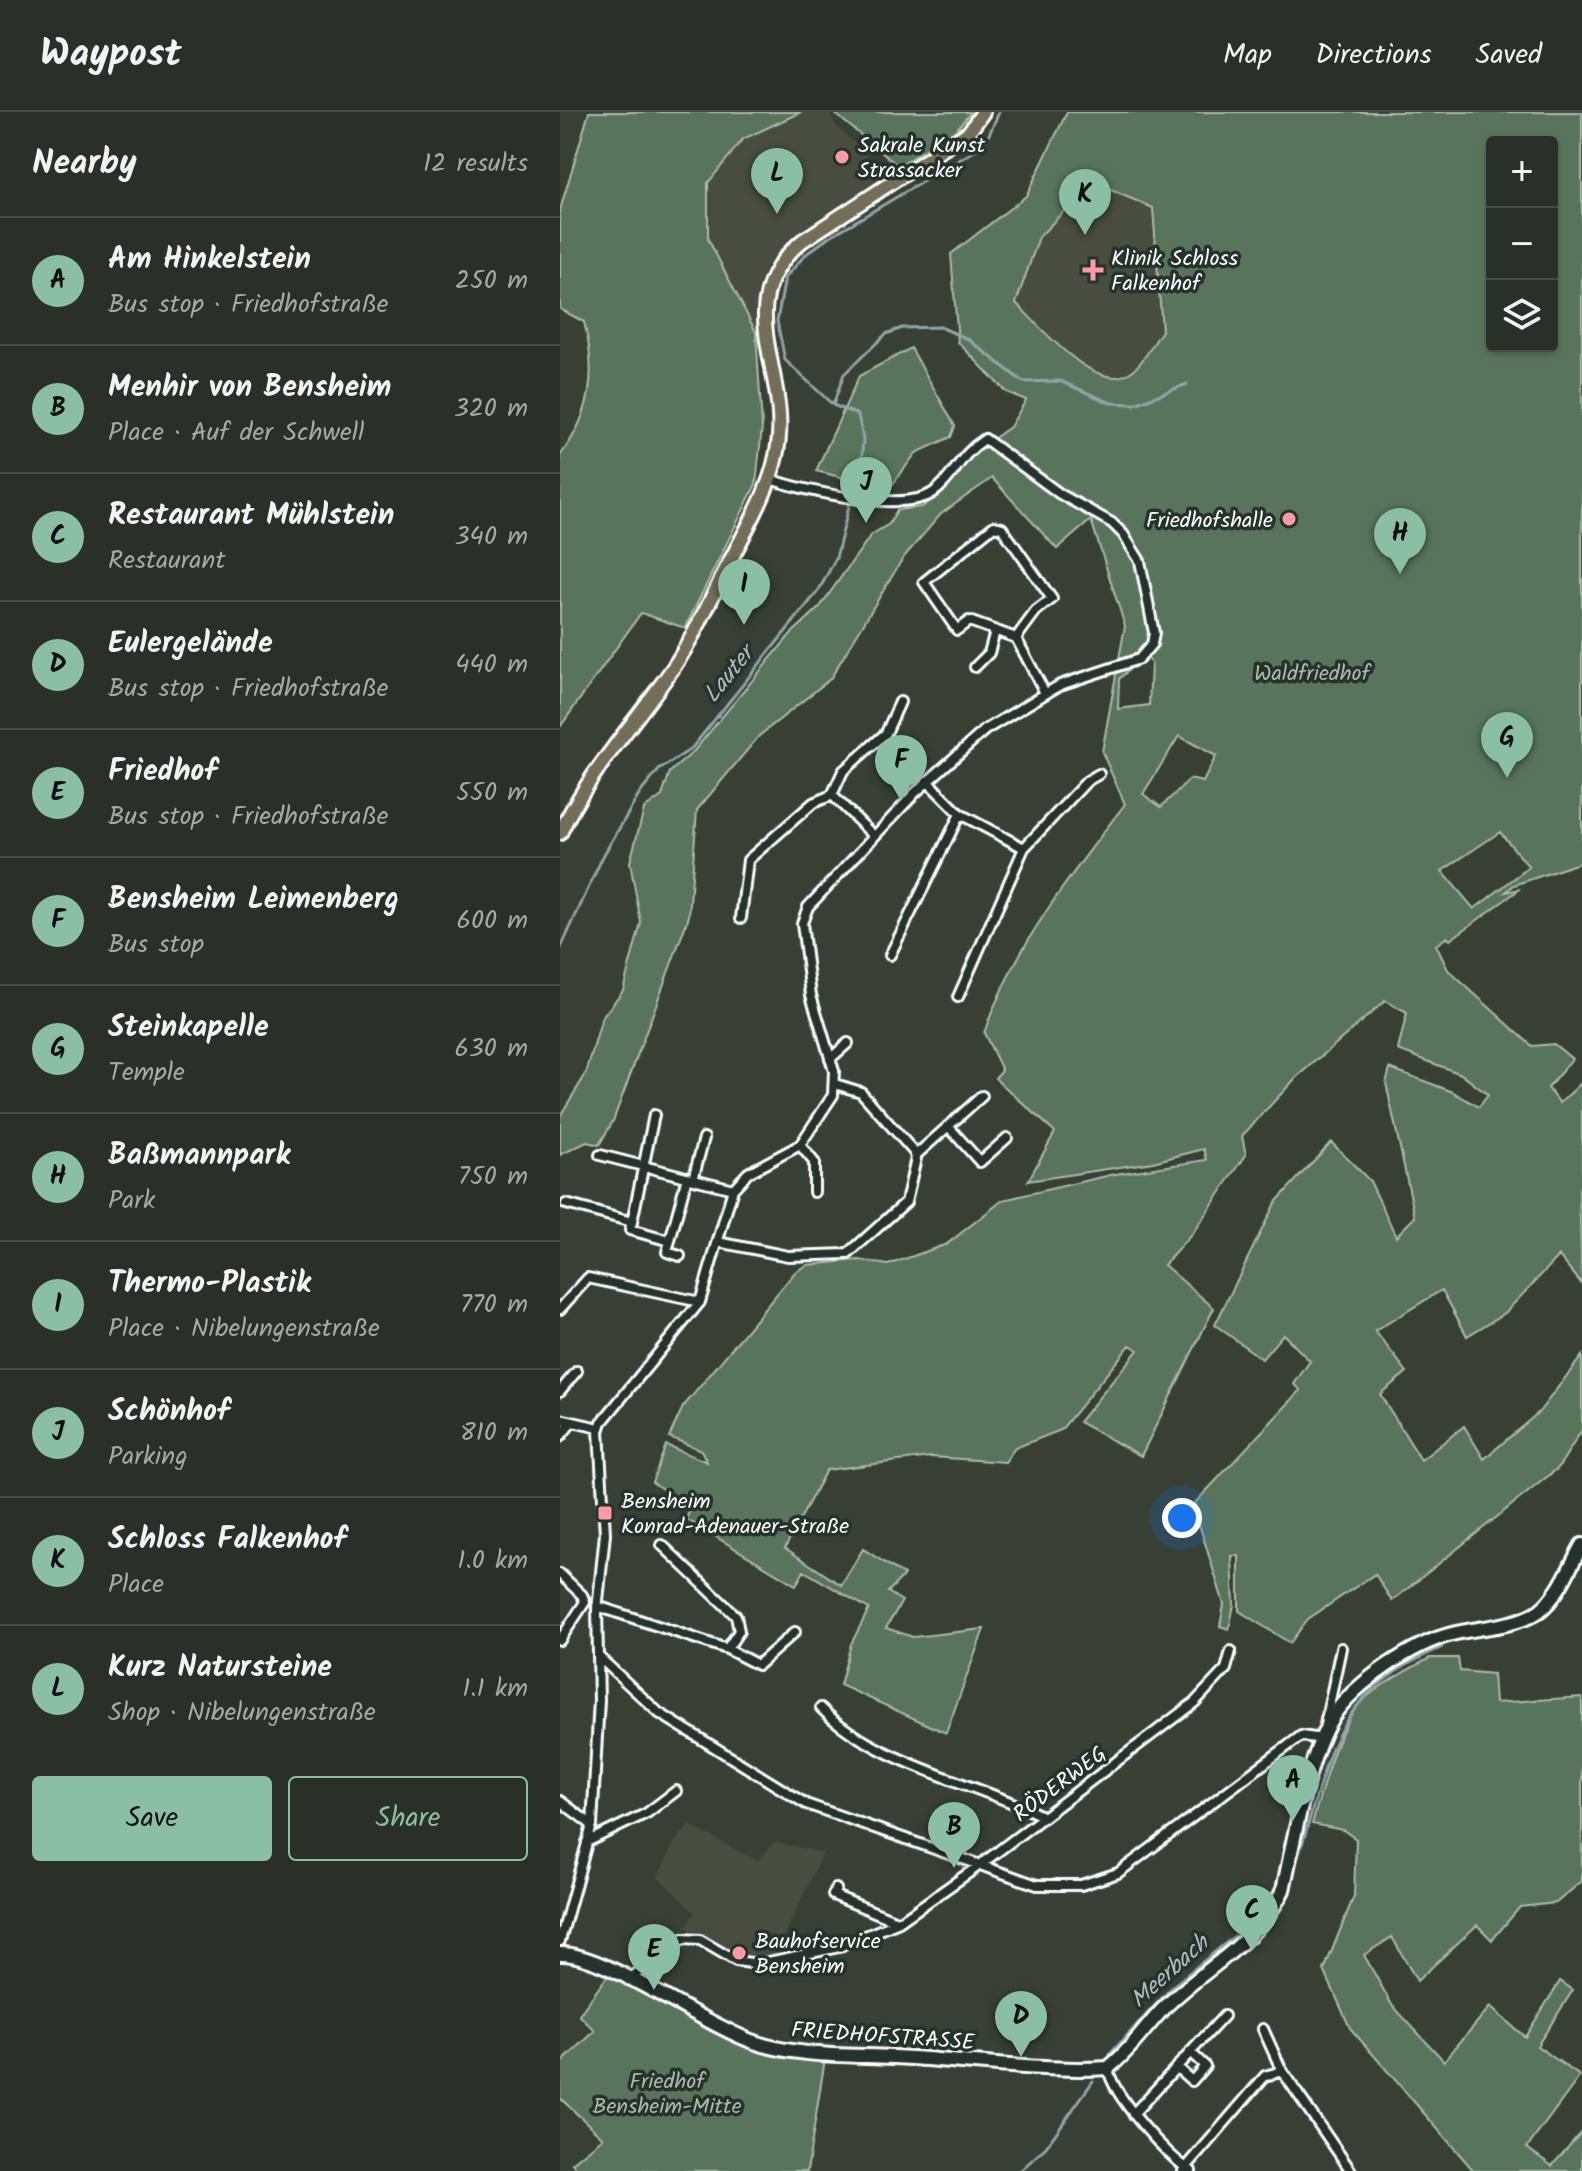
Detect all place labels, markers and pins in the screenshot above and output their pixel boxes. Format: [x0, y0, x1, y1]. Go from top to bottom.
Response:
place label: Sakrale Kunst Strassacker [858, 129, 986, 189]
pin: L [751, 148, 803, 214]
marker: Sakrale Kunst Strassacker [833, 148, 851, 166]
pin: K [1059, 169, 1111, 235]
place label: Klinik Schloss Falkenhof [1111, 242, 1239, 302]
marker: Klinik Schloss Falkenhof [1082, 259, 1104, 281]
pin: J [840, 457, 892, 523]
place label: Friedhofshalle [1146, 504, 1273, 539]
pin: H [1374, 508, 1426, 574]
marker: Friedhofshalle [1280, 510, 1298, 528]
pin: I [718, 559, 770, 625]
pin: G [1481, 712, 1533, 778]
pin: F [875, 735, 927, 801]
place label: Bensheim Konrad-Adenauer-Straße [621, 1485, 849, 1545]
marker: Bensheim Konrad-Adenauer-Straße [596, 1504, 614, 1522]
pin: A [1267, 1755, 1319, 1821]
pin: B [928, 1802, 980, 1868]
pin: C [1226, 1885, 1278, 1951]
pin: E [628, 1924, 680, 1990]
place label: Bauhofservice Bensheim [755, 1925, 881, 1985]
marker: Bauhofservice Bensheim [730, 1944, 748, 1962]
pin: D [995, 1991, 1047, 2057]

